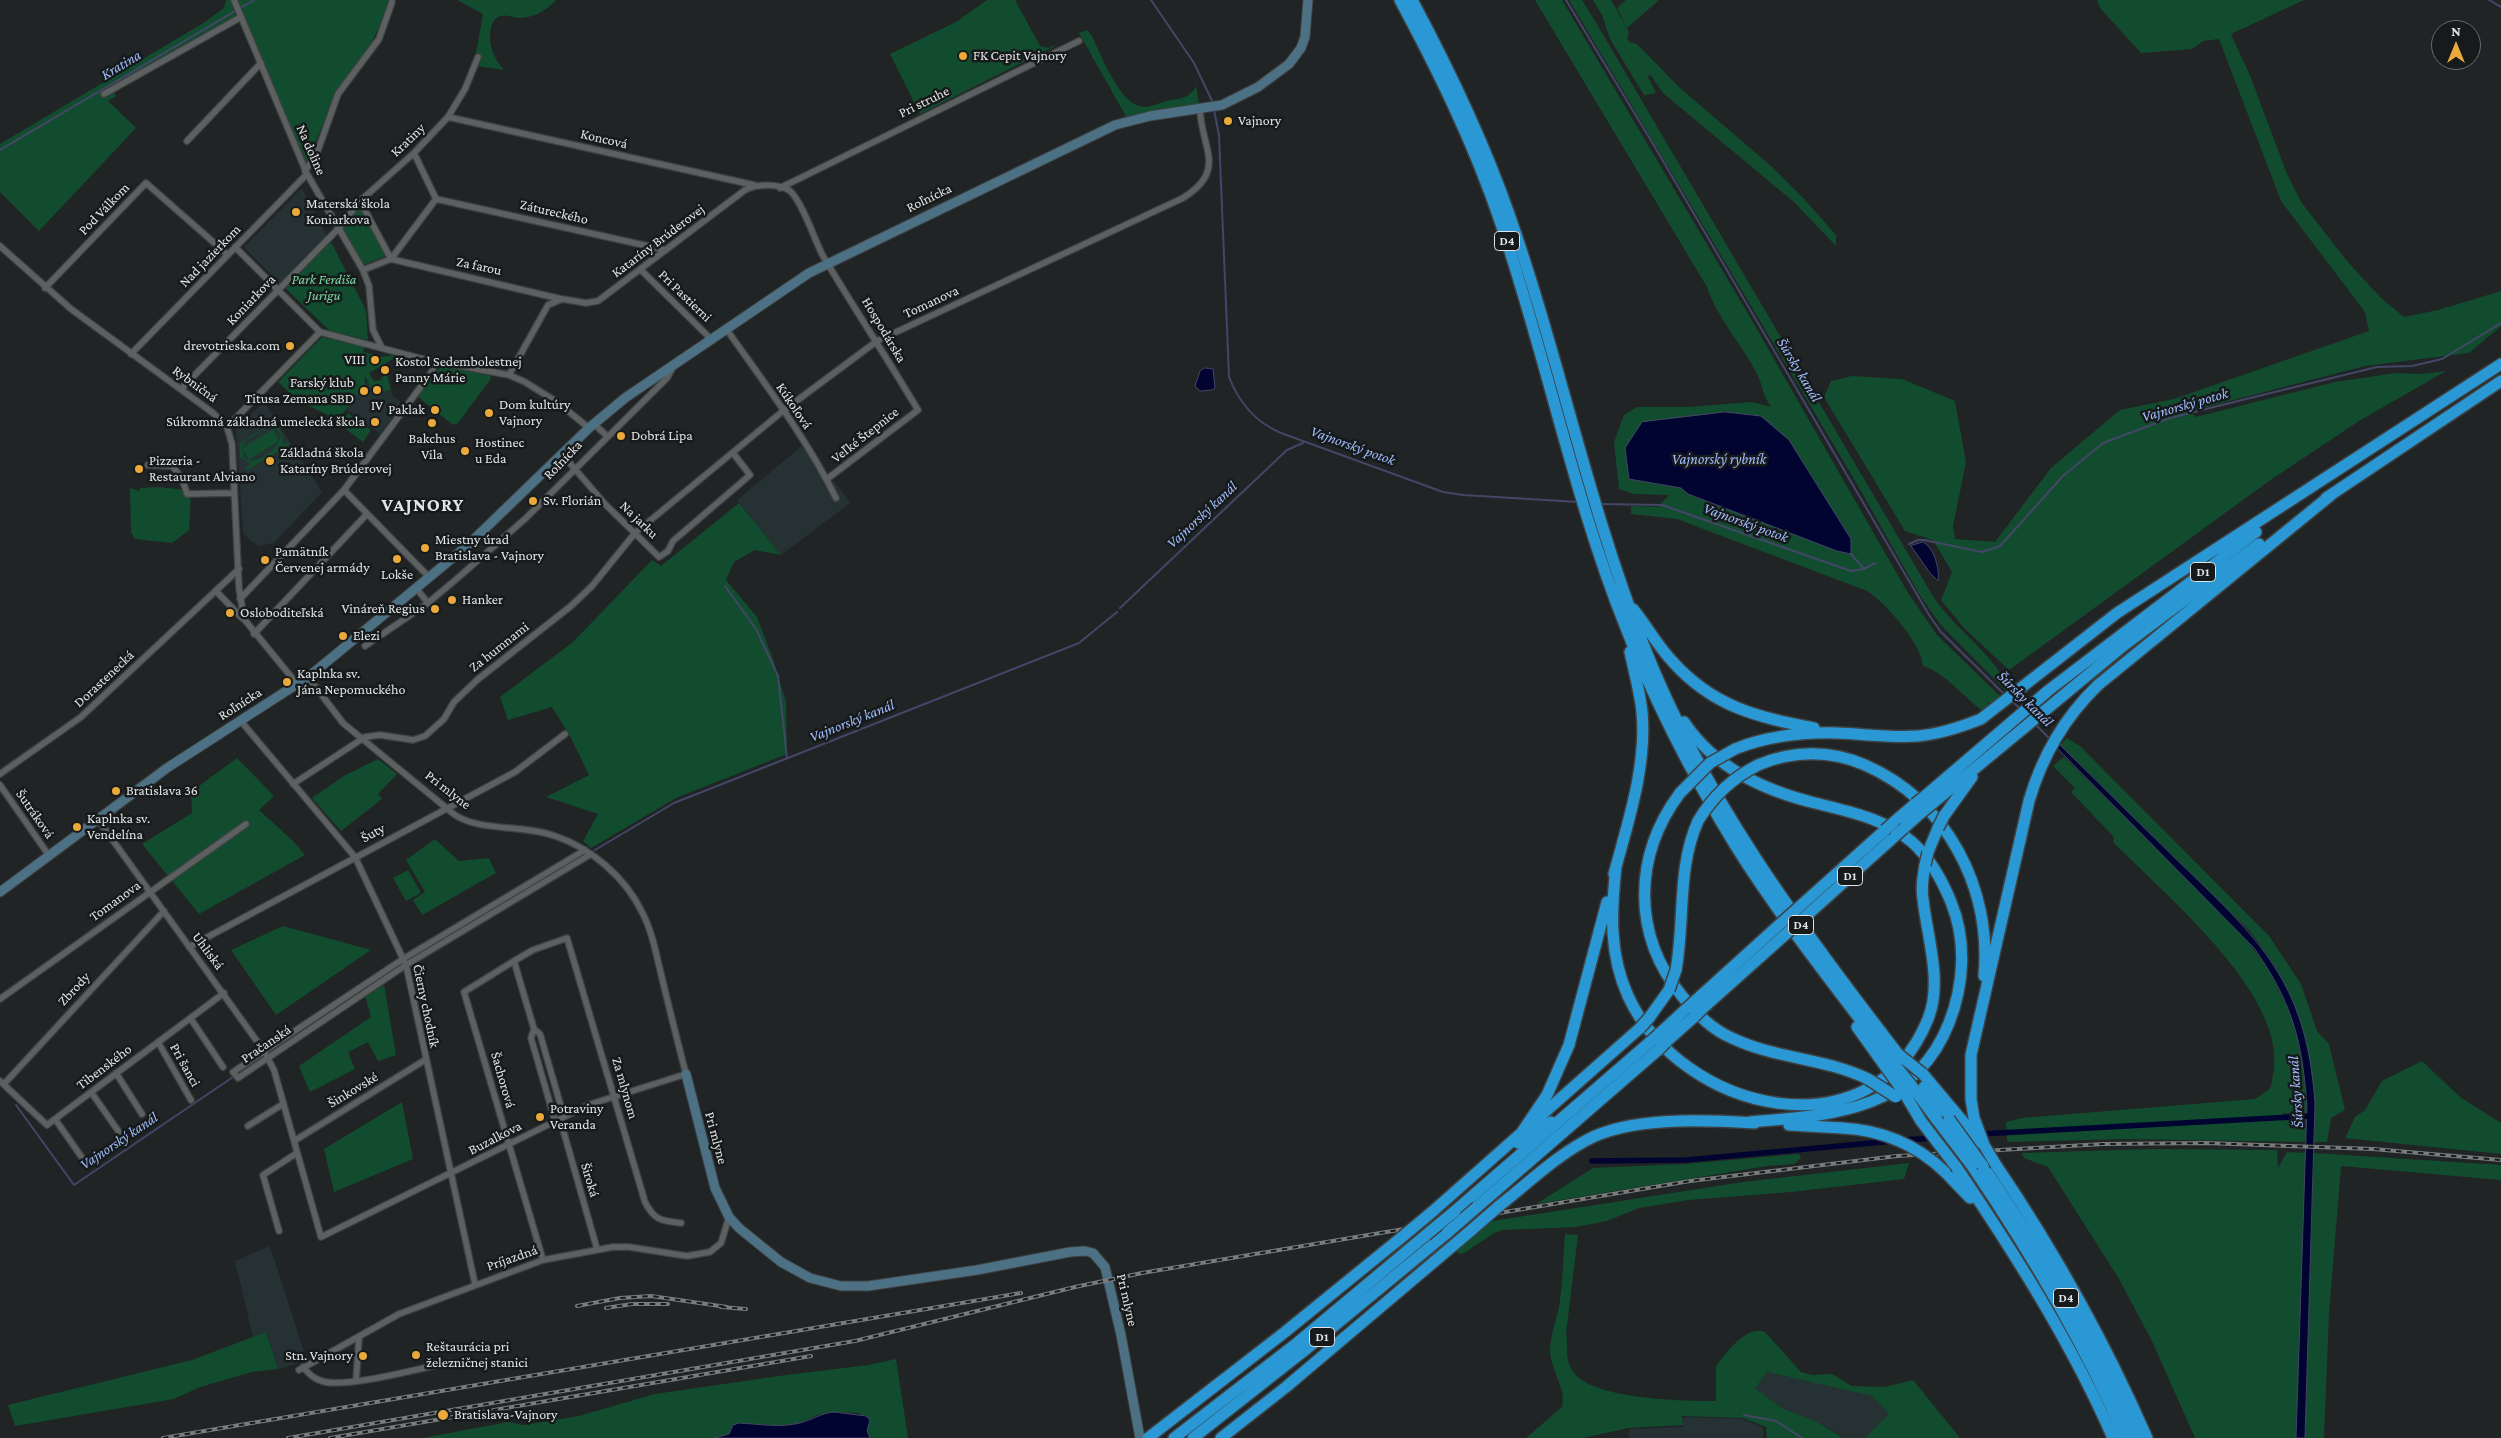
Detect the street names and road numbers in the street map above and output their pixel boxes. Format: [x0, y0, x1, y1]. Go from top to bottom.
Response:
street label: Pri struhe [896, 83, 952, 121]
street label: Kratiny [387, 120, 429, 160]
street label: Na doline [292, 122, 330, 178]
street label: Koncová [579, 125, 629, 153]
street label: Pod Válkom [75, 179, 133, 239]
street label: Roľnícka [904, 180, 954, 216]
street label: Zátureckého [518, 196, 590, 228]
street label: Kataríny Brúderovej [608, 201, 708, 281]
street label: Nad jazierkom [176, 221, 244, 291]
road number: D4 [1494, 232, 1520, 250]
street label: Za farou [455, 253, 503, 279]
street label: Pri Pastierni [655, 266, 715, 326]
street label: Koniarkova [223, 271, 279, 329]
street label: Tomanova [901, 282, 961, 322]
street label: Hospodárska [858, 294, 910, 366]
street label: Rybničná [169, 362, 221, 406]
street label: Kúkoľová [772, 380, 816, 432]
street label: Veľké Štepnice [828, 403, 902, 467]
street label: Roľnícka [540, 437, 586, 483]
street label: Na jarku [616, 498, 662, 542]
road number: D1 [2190, 562, 2216, 582]
street label: Za humnami [466, 618, 532, 676]
street label: Dorastenecká [70, 647, 138, 711]
street label: Roľnícka [215, 684, 265, 724]
street label: Pri mlyne [422, 767, 474, 813]
street label: Šutráková [12, 786, 58, 842]
street label: Šuty [358, 820, 388, 846]
road number: D1 [1838, 866, 1862, 886]
street label: Tomanova [86, 877, 144, 925]
road number: D4 [1788, 916, 1814, 934]
street label: Uhliská [188, 929, 228, 973]
street label: Čierny chodník [409, 963, 443, 1049]
street label: Zbrody [54, 969, 94, 1009]
street label: Pračanská [238, 1021, 294, 1067]
street label: Pri šanci [166, 1040, 204, 1090]
street label: Tibenského [73, 1041, 135, 1093]
street label: Šachorová [487, 1050, 519, 1110]
street label: Za mlynom [608, 1055, 642, 1121]
street label: Šinkovské [325, 1068, 381, 1112]
street label: Pri mlyne [701, 1110, 731, 1166]
street label: Buzalkova [466, 1117, 524, 1159]
street label: Široká [577, 1161, 603, 1199]
street label: Príjazdná [484, 1241, 540, 1275]
street label: Pri mlyne [1113, 1272, 1141, 1328]
road number: D4 [2054, 1289, 2078, 1308]
road number: D1 [1310, 1328, 1334, 1346]

